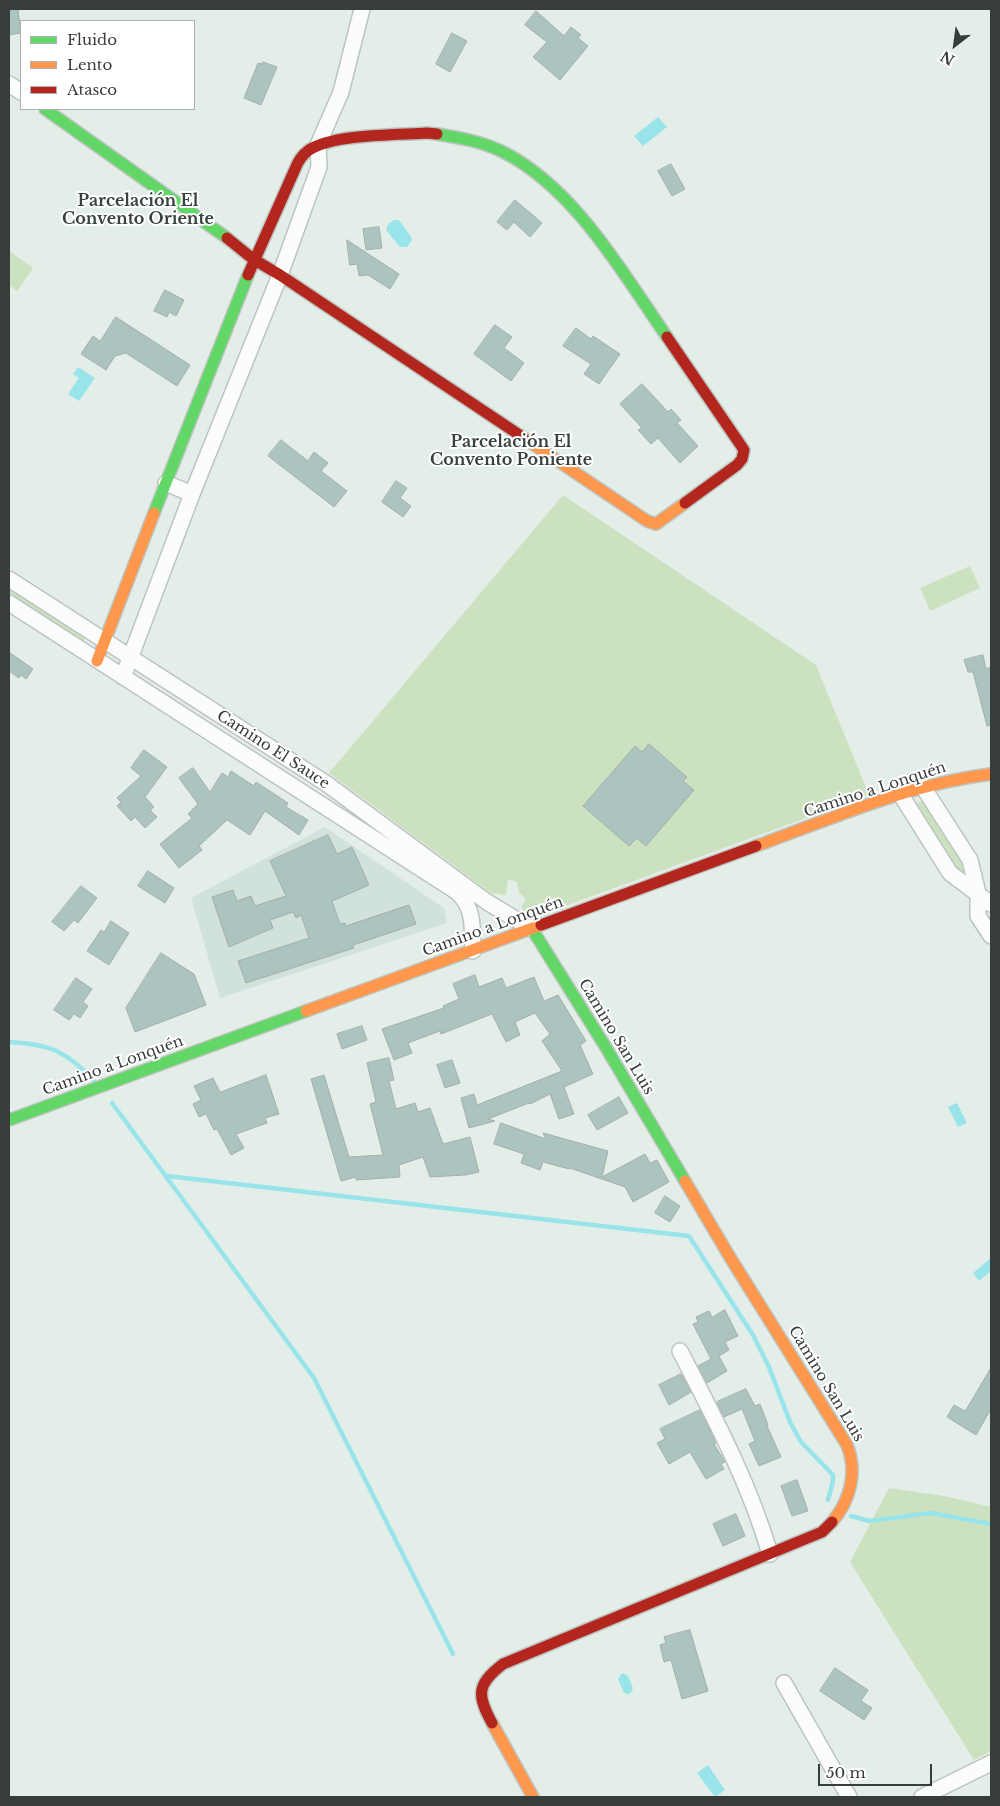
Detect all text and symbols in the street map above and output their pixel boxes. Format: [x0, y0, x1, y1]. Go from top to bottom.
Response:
legend [20, 20, 195, 110]
north arrow [930, 20, 980, 70]
text: Fluido [67, 30, 117, 49]
text: N [937, 47, 958, 69]
text: Lento [67, 55, 112, 74]
text: Atasco [67, 80, 117, 99]
district label: Parcelación El Convento Oriente [62, 191, 214, 229]
district label: Parcelación El Convento Poniente [430, 432, 592, 470]
street label: Camino El Sauce [213, 707, 333, 793]
street label: Camino a Lonquén [802, 759, 948, 821]
street label: Camino a Lonquén [420, 893, 566, 961]
street label: Camino San Luis [574, 976, 658, 1098]
street label: Camino a Lonquén [40, 1032, 186, 1100]
street label: Camino San Luis [784, 1323, 868, 1445]
scale bar [820, 1754, 934, 1786]
text: 50 m [826, 1763, 866, 1782]

